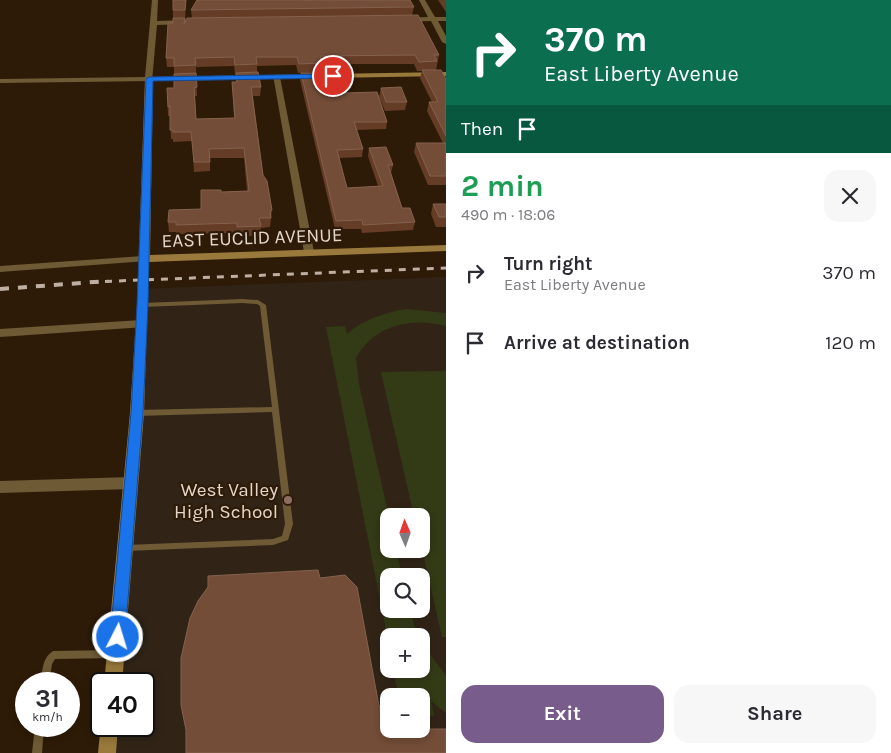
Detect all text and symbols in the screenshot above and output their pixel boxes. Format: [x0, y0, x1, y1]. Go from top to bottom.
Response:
text: 370 m [544, 19, 647, 60]
icon: right [461, 20, 526, 85]
pin [312, 55, 354, 97]
text: East Liberty Avenue [544, 61, 739, 87]
icon: arrive [319, 62, 347, 90]
icon: arrive [513, 115, 541, 143]
text: Then [461, 118, 503, 140]
text: 2 min [461, 168, 544, 204]
button: close [824, 170, 876, 222]
text: 490 m · 18:06 [461, 205, 555, 224]
street label: EAST EUCLID AVENUE [161, 224, 343, 252]
text: Turn right [504, 253, 593, 275]
icon: right [461, 259, 489, 287]
text: 370 m [822, 262, 876, 284]
text: East Liberty Avenue [504, 275, 646, 294]
icon: arrive [461, 329, 489, 357]
text: Arrive at destination [504, 332, 690, 354]
text: 120 m [825, 332, 876, 354]
place label: West Valley High School [174, 479, 278, 523]
marker: West Valley High School [282, 494, 294, 506]
north arrow [380, 508, 430, 558]
map controls [380, 508, 430, 738]
button: search [380, 568, 430, 618]
position arrow [91, 610, 143, 662]
button: + [380, 628, 430, 678]
speed limit sign: 40 [90, 672, 155, 737]
text: 31 [35, 684, 60, 713]
button: Exit [461, 685, 664, 743]
button: Share [674, 685, 876, 743]
button: − [380, 688, 430, 738]
text: km/h [32, 710, 63, 724]

